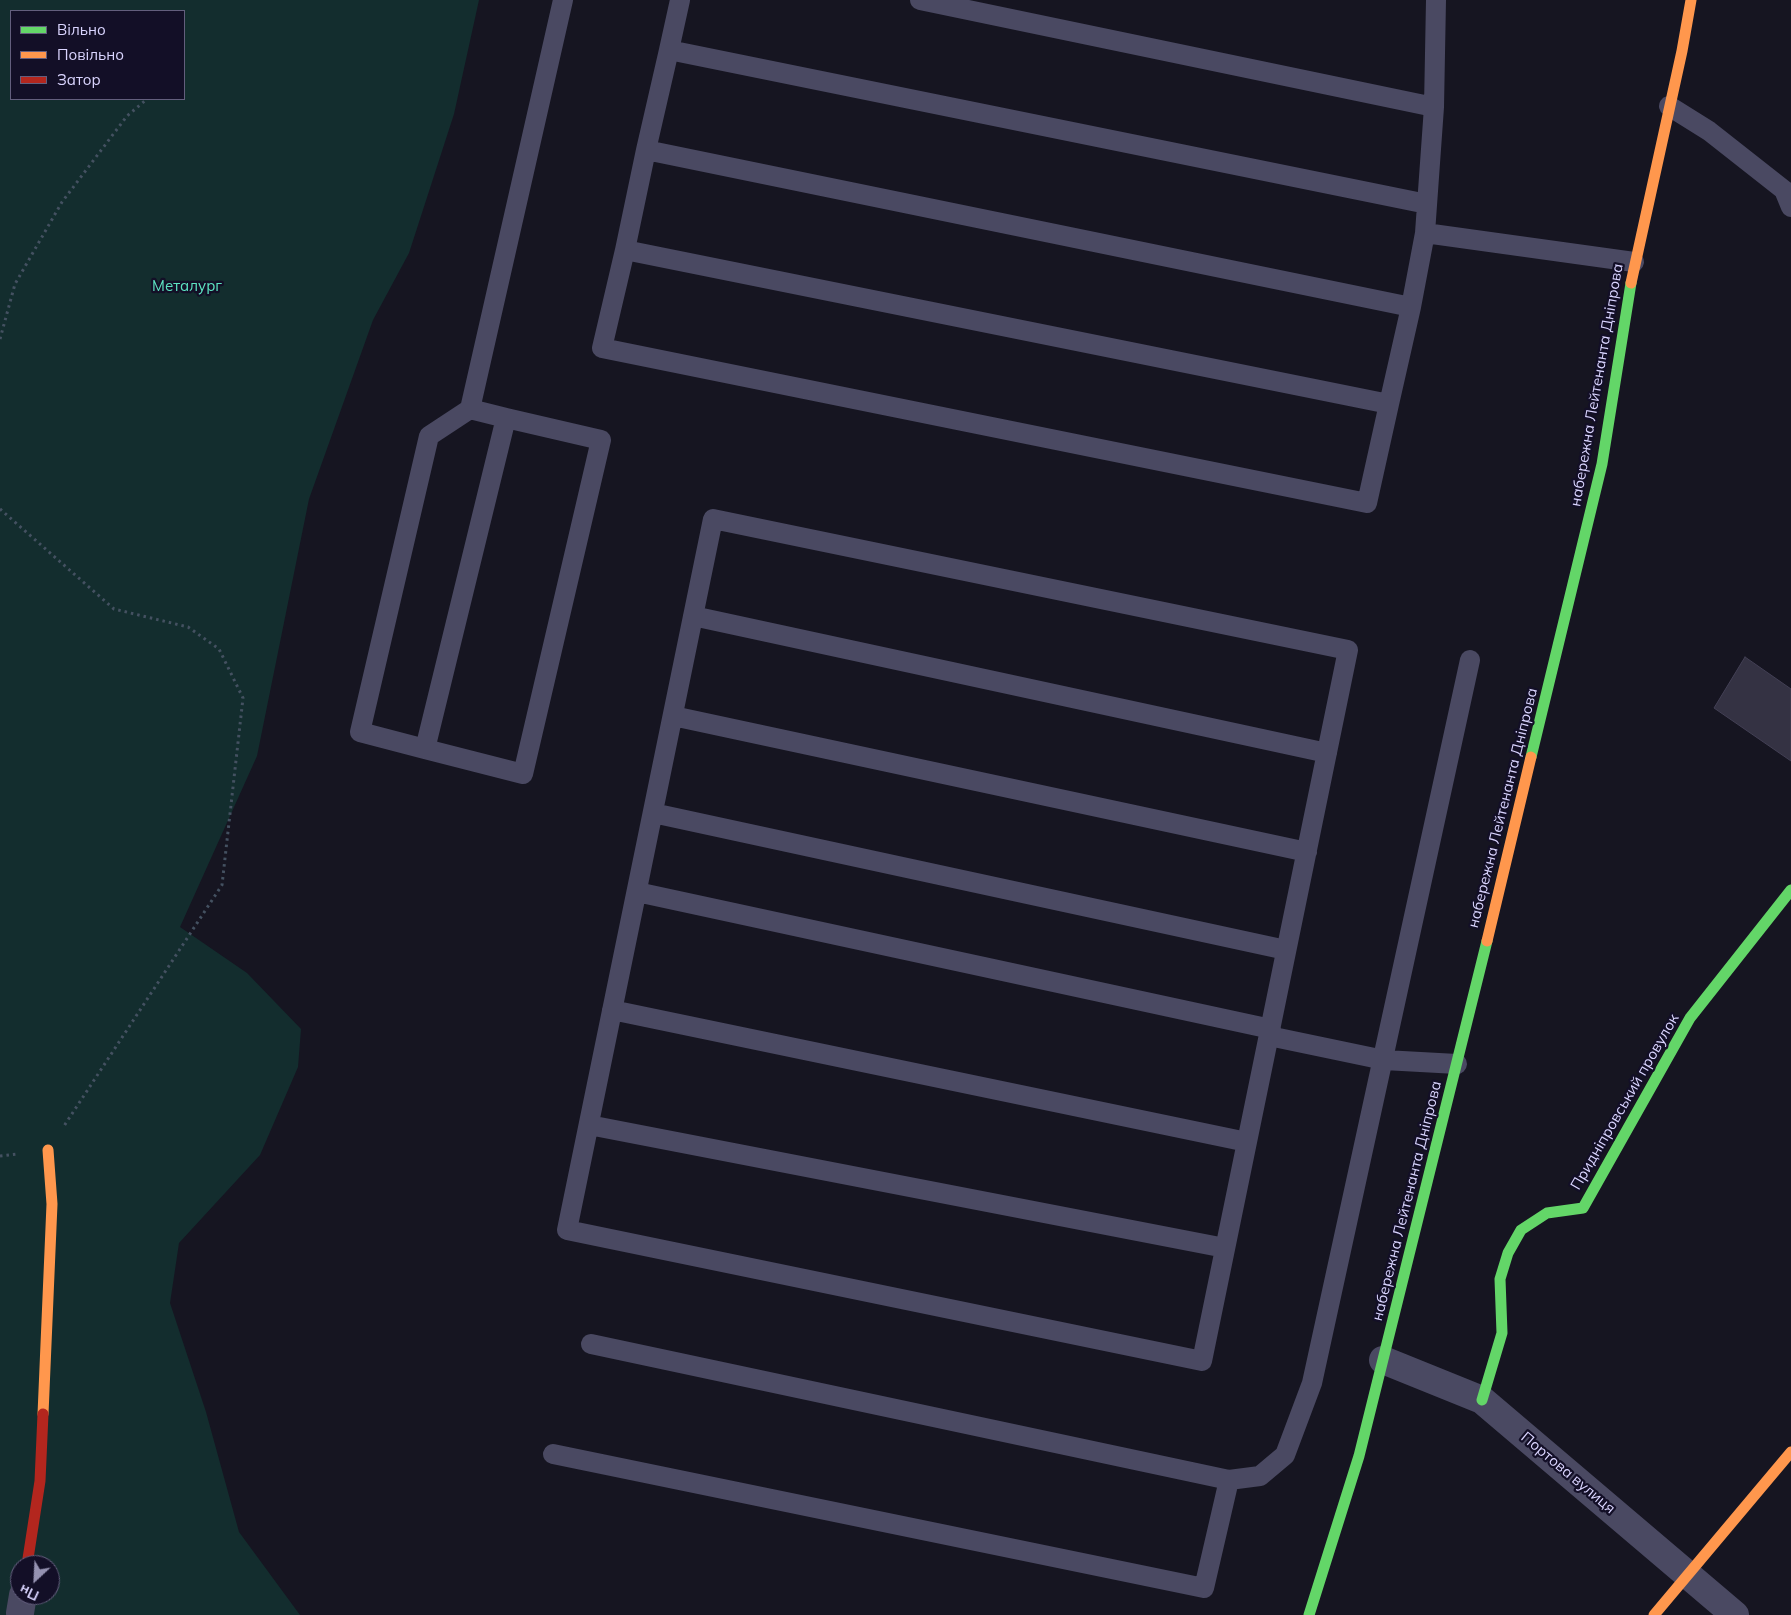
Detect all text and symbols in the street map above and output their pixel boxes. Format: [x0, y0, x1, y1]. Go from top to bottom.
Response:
legend [10, 10, 185, 100]
text: Вільно [57, 20, 106, 39]
text: Повільно [57, 45, 124, 64]
text: Затор [57, 70, 101, 89]
street label: набережна Лейтенанта Дніпрова [1567, 262, 1627, 508]
park label: Металург [152, 277, 222, 295]
street label: набережна Лейтенанта Дніпрова [1464, 686, 1542, 930]
street label: Придніпровський провулок [1567, 1011, 1683, 1193]
street label: набережна Лейтенанта Дніпрова [1368, 1079, 1446, 1323]
street label: Портова вулиця [1517, 1428, 1619, 1518]
north arrow [10, 1555, 60, 1605]
text: Пн [16, 1580, 42, 1605]

